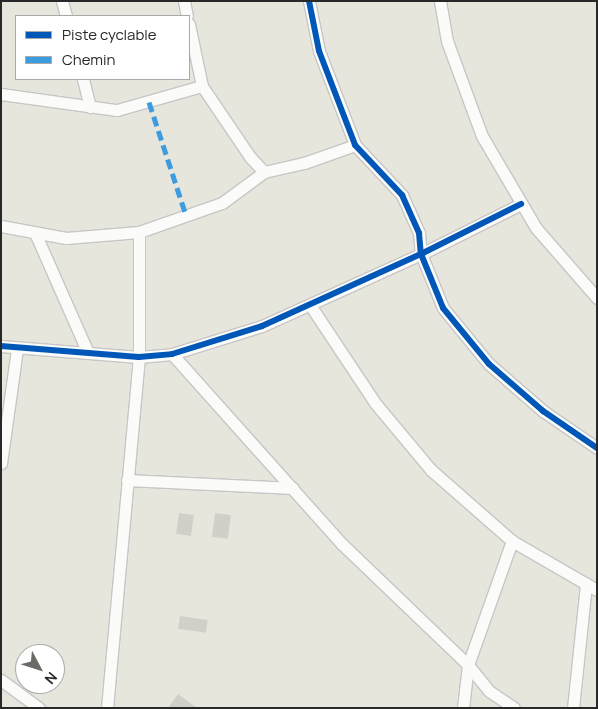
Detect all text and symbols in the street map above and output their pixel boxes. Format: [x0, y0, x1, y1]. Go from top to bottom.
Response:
legend [15, 15, 190, 80]
text: Piste cyclable [62, 24, 157, 45]
text: Chemin [62, 49, 115, 70]
north arrow [15, 644, 65, 694]
text: N [41, 668, 62, 688]

